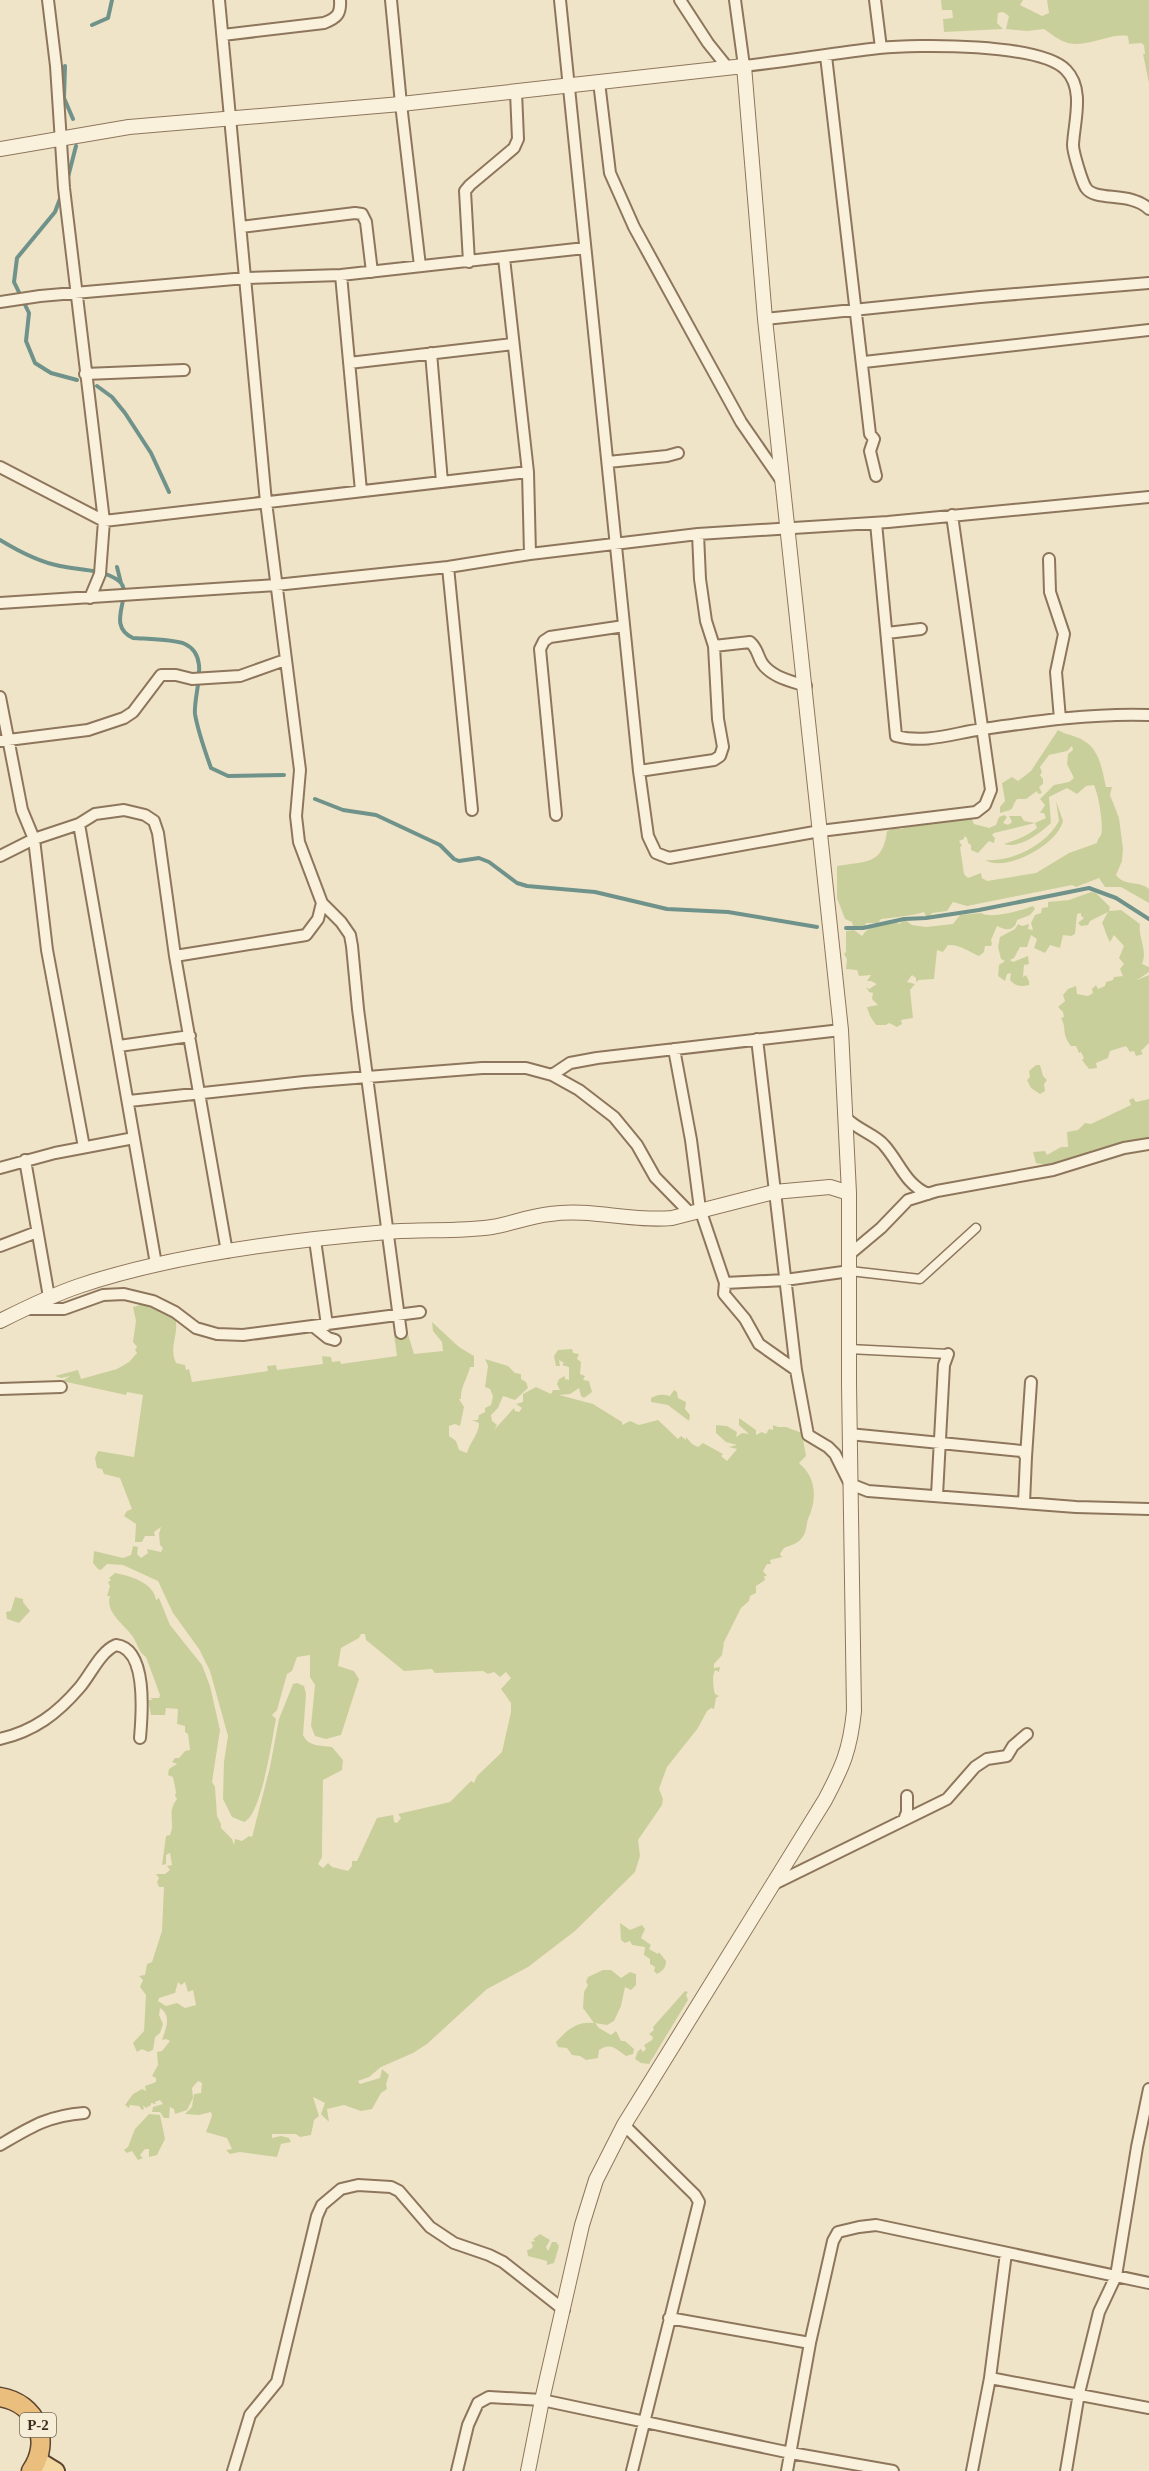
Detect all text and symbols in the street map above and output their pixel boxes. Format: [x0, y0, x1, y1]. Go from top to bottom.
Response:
road number: P-2 [20, 2413, 56, 2437]

